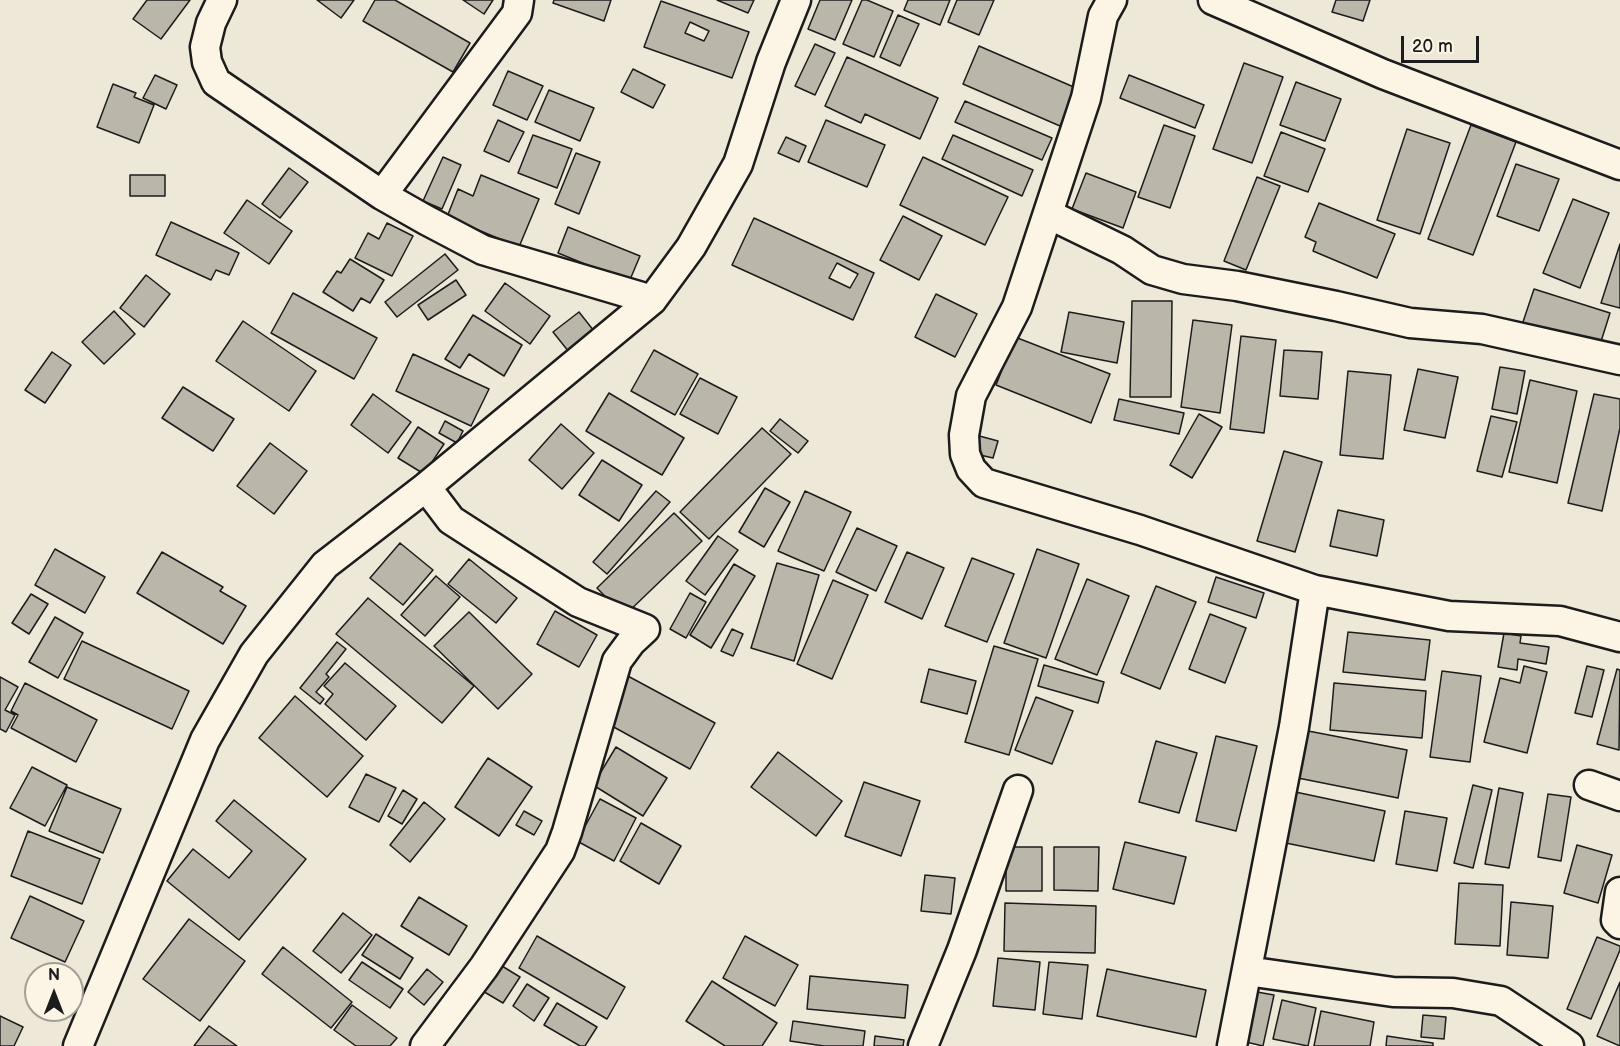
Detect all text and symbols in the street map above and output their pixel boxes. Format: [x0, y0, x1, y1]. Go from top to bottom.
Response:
scale bar [1404, 24, 1482, 62]
text: 20 m [1412, 36, 1453, 57]
north arrow [24, 962, 84, 1022]
text: N [48, 966, 60, 985]

